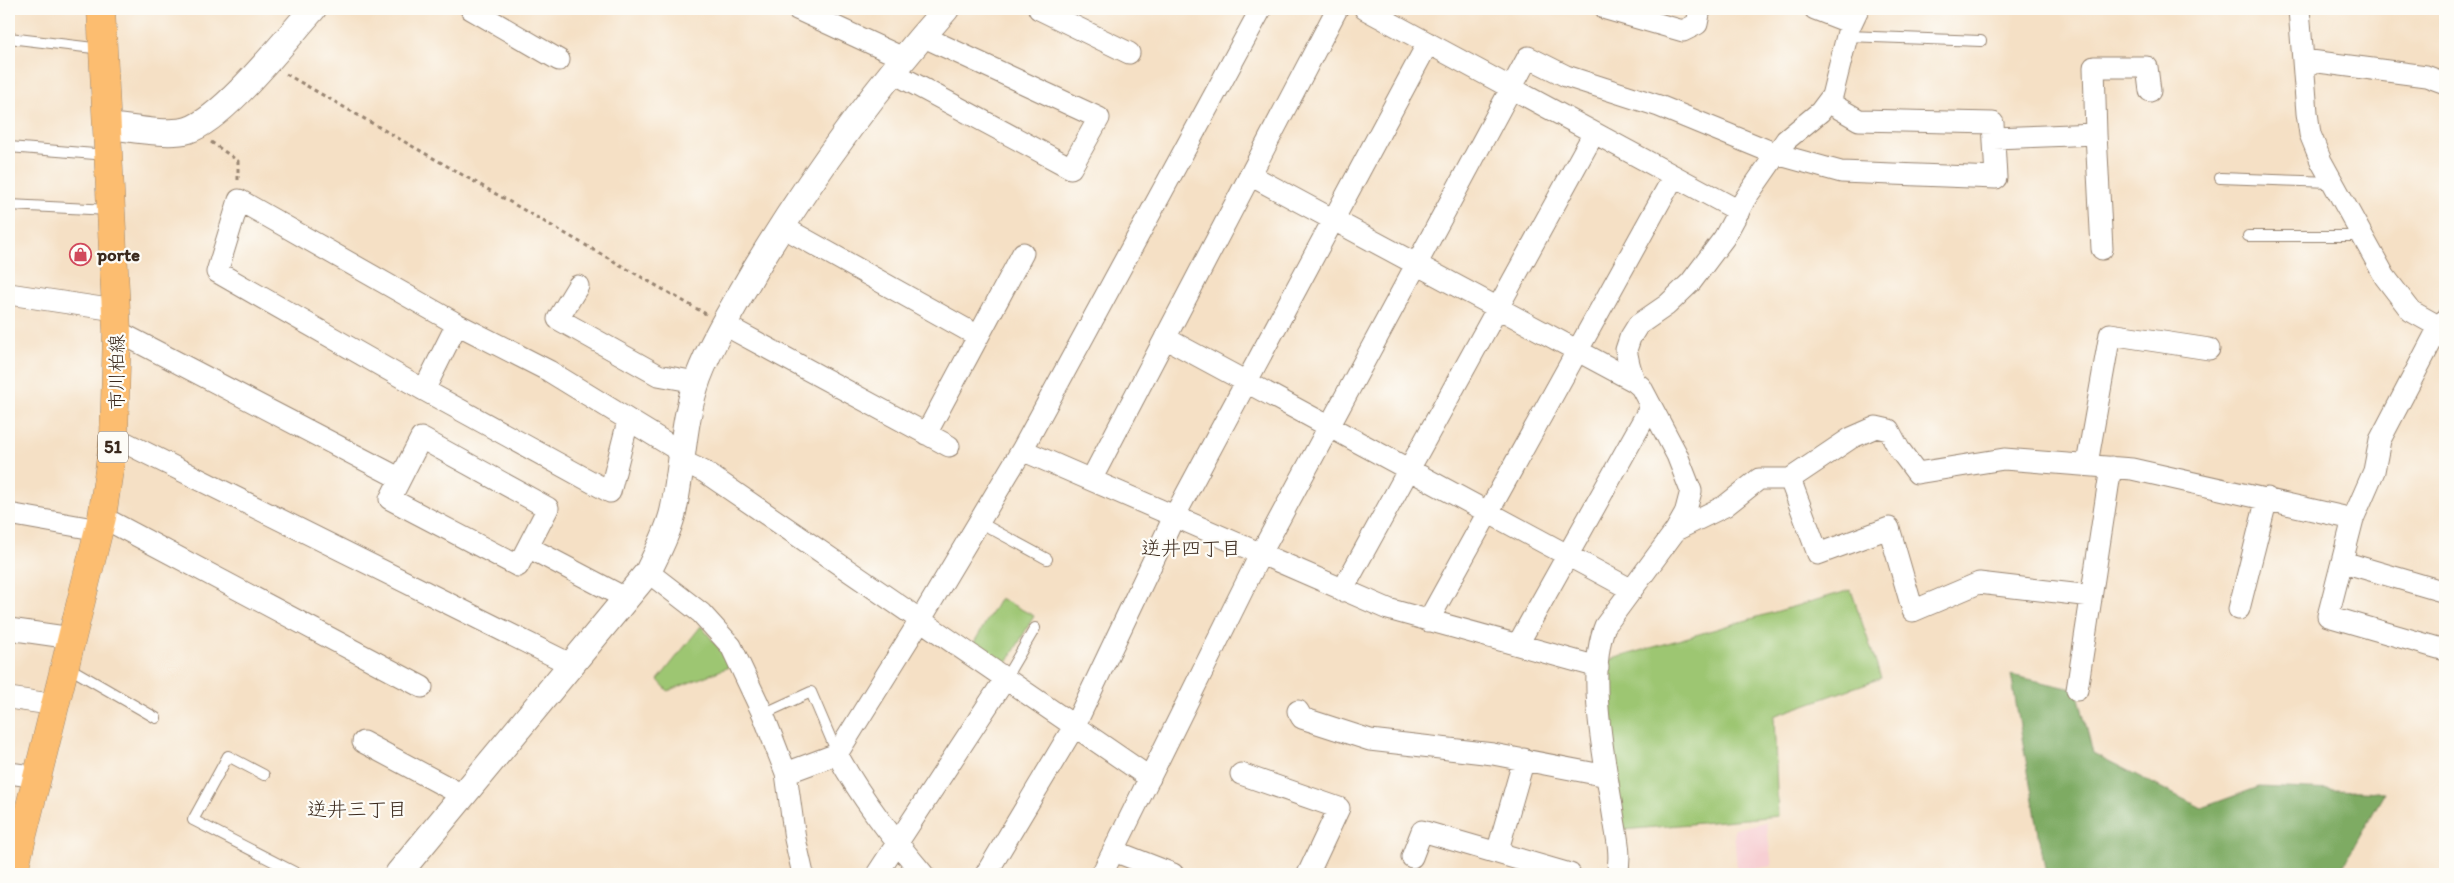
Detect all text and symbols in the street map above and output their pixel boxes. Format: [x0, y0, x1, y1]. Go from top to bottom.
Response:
shop icon: porte [69, 242, 93, 266]
place label: porte [96, 243, 140, 266]
street label: 市川柏線 [105, 334, 128, 410]
road number: 51 [98, 432, 128, 462]
district label: 逆井四丁目 [1141, 536, 1241, 560]
district label: 逆井三丁目 [307, 797, 407, 821]

